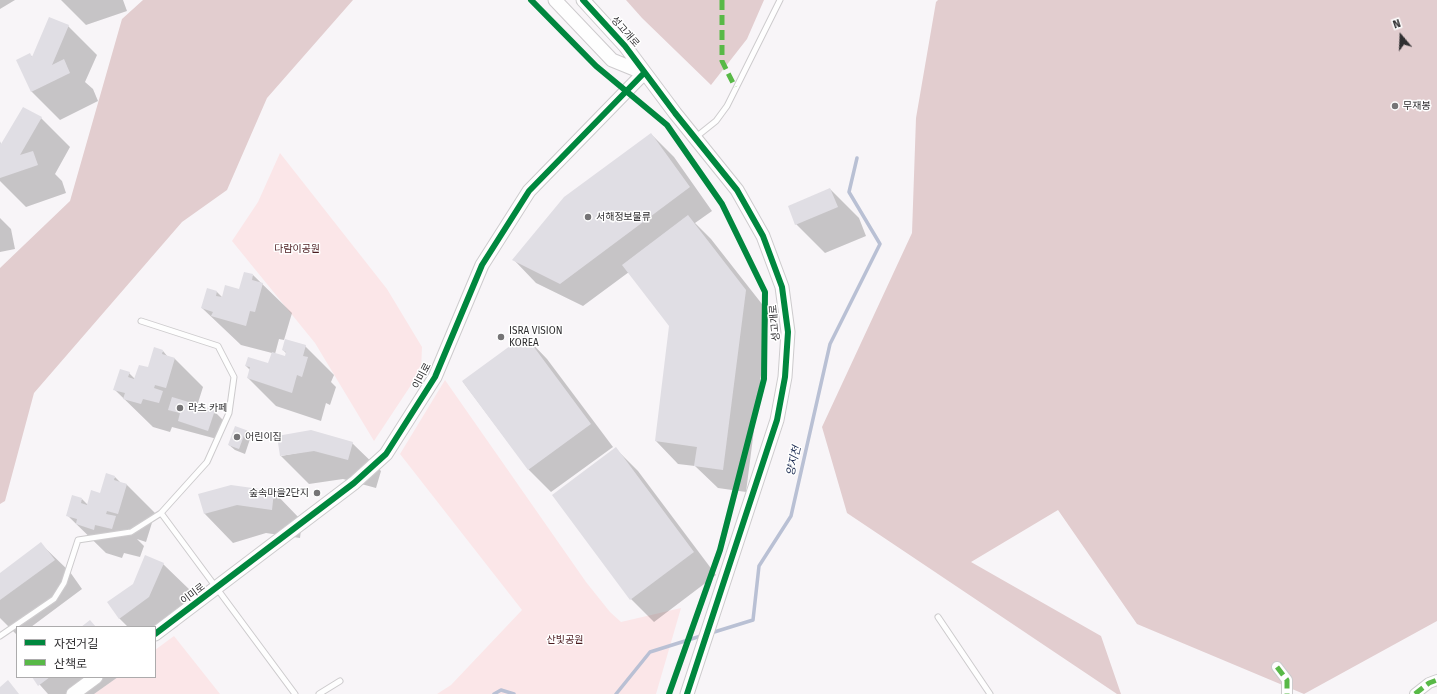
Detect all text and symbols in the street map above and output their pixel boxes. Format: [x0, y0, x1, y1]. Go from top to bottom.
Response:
street label: 성고개로 [608, 14, 642, 50]
north arrow [1381, 16, 1421, 56]
text: N [1391, 17, 1402, 32]
place label: 무재봉 [1403, 100, 1431, 112]
marker: 무재봉 [1390, 101, 1400, 111]
place label: 서해정보물류 [596, 211, 651, 223]
marker: 서해정보물류 [583, 212, 593, 222]
park label: 다람이공원 [274, 243, 320, 255]
street label: 성고개로 [767, 304, 783, 342]
place label: ISRA VISION KOREA [509, 325, 562, 348]
marker: ISRA VISION KOREA [496, 332, 506, 342]
street label: 이미로 [410, 361, 434, 391]
place label: 라츠 카페 [188, 402, 227, 414]
marker: 라츠 카페 [175, 403, 185, 413]
place label: 어린이집 [245, 431, 282, 443]
marker: 어린이집 [232, 432, 242, 442]
water label: 양지천 [784, 445, 804, 477]
place label: 숲속마을2단지 [249, 487, 309, 499]
marker: 숲속마을2단지 [312, 488, 322, 498]
street label: 이미로 [178, 581, 208, 607]
legend [16, 626, 156, 678]
park label: 산빛공원 [547, 634, 583, 646]
text: 자전거길 [54, 637, 98, 651]
text: 산책로 [54, 657, 87, 671]

